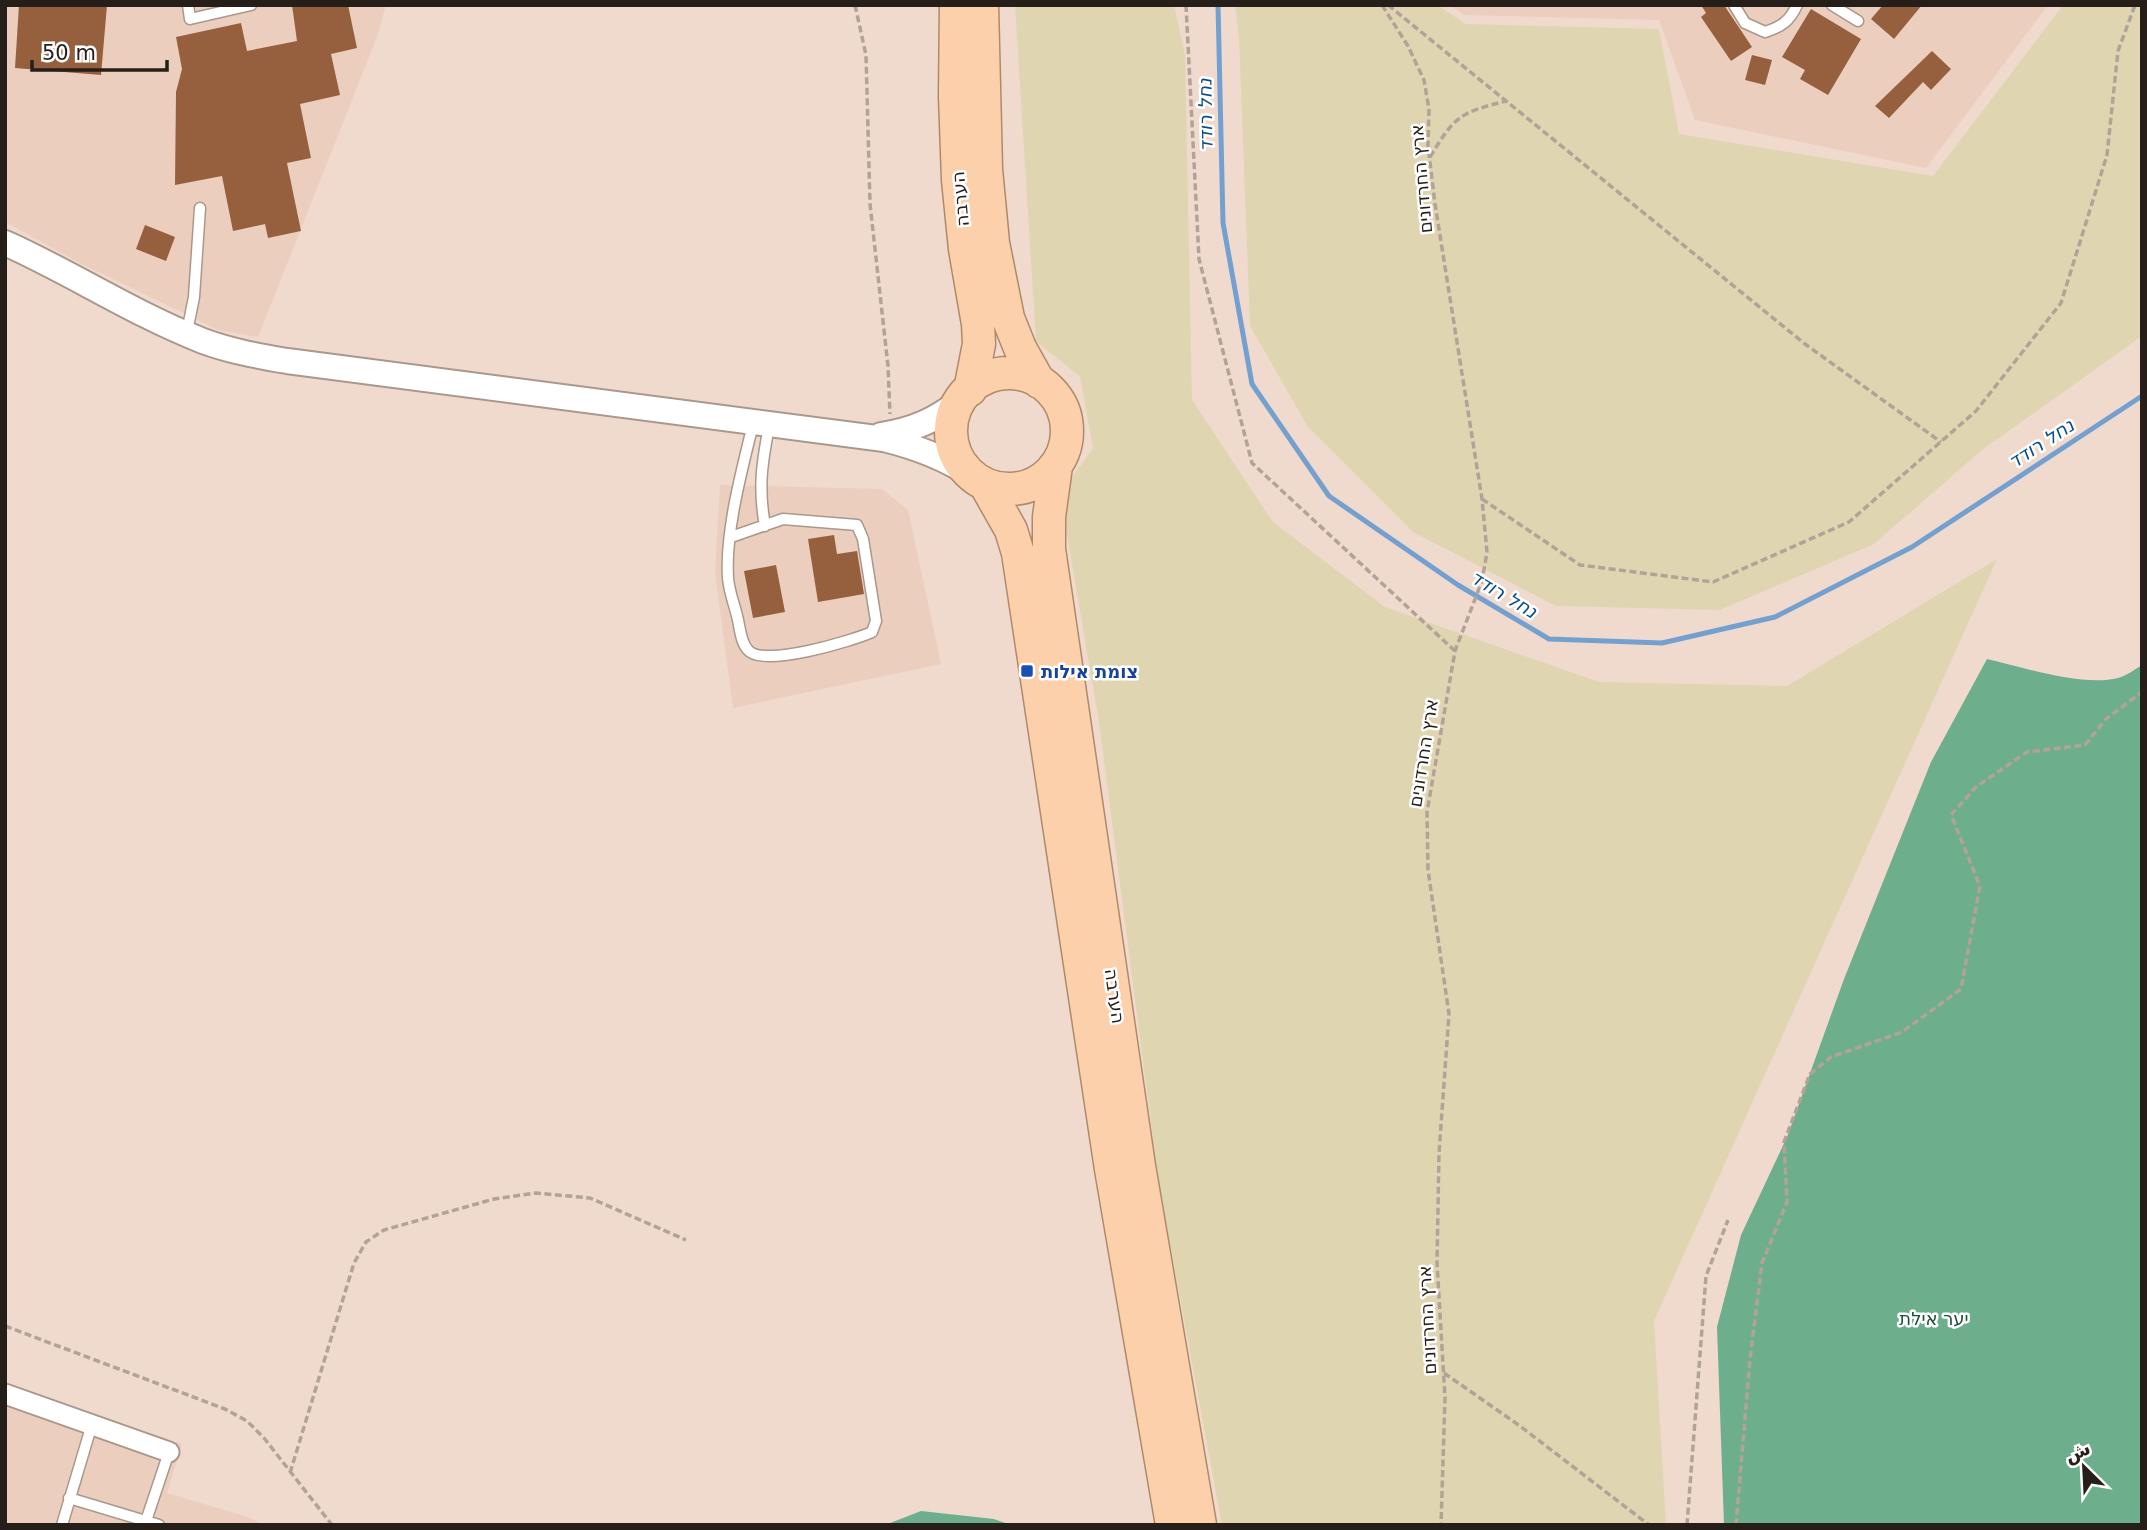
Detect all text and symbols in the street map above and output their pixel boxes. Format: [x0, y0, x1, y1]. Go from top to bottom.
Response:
scale bar [32, 28, 166, 72]
text: 50 m [42, 41, 96, 65]
water label: נחל רודד [1193, 78, 1217, 152]
street label: ארץ החרדונים [1406, 124, 1436, 234]
street label: הערבה [947, 171, 973, 227]
water label: נחל רודד [2004, 414, 2078, 472]
water label: נחל רודד [1467, 566, 1541, 623]
place label: צומת אילות [1041, 661, 1138, 682]
marker: צומת אילות [1019, 663, 1035, 679]
street label: ארץ החרדונים [1404, 697, 1442, 809]
street label: הערבה [1101, 967, 1129, 1025]
street label: ארץ החרדונים [1414, 1265, 1440, 1375]
park label: יער אילת [1899, 1308, 1969, 1329]
north arrow [2049, 1432, 2119, 1502]
text: ش [2061, 1436, 2094, 1468]

